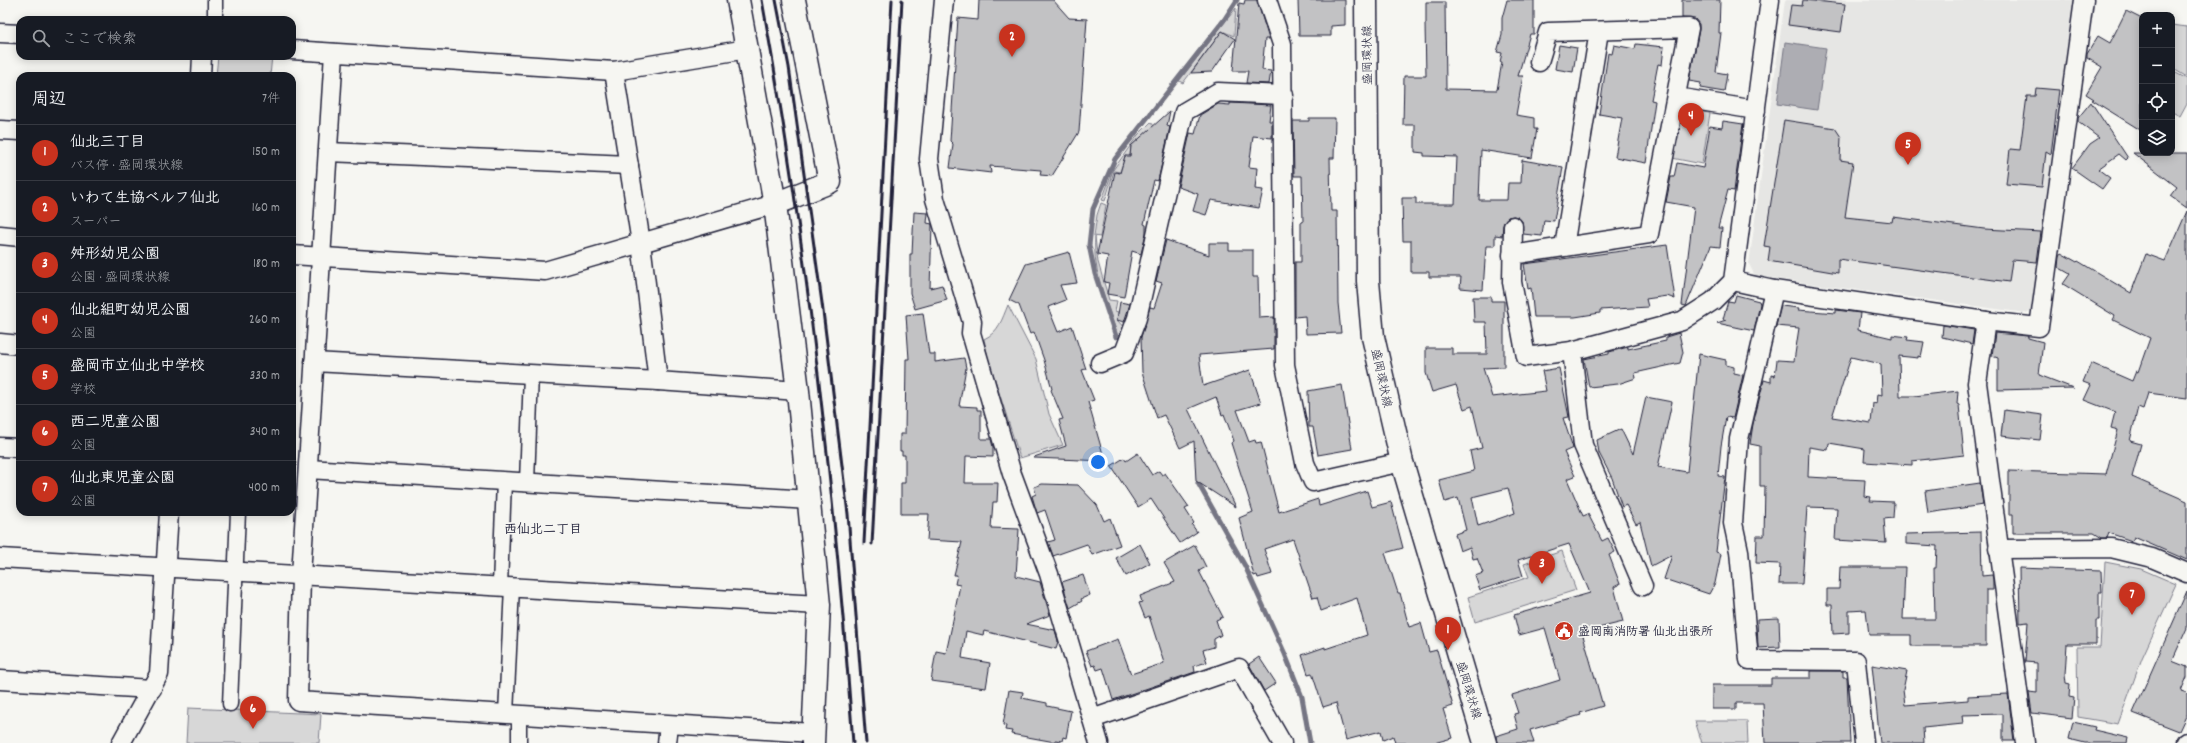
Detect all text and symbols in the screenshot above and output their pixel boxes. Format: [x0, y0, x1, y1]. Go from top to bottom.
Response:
map controls [2139, 12, 2175, 156]
button: + [2139, 12, 2175, 48]
search box [16, 16, 296, 60]
pin: 2 [999, 24, 1025, 57]
street label: 盛岡環状線 [1359, 25, 1378, 85]
icon: search [30, 27, 52, 49]
text: ここで検索 [62, 29, 137, 51]
button: − [2139, 48, 2175, 84]
button: locate [2139, 84, 2175, 120]
text: 周辺 [32, 89, 66, 113]
text: 7件 [262, 90, 280, 109]
pin: 4 [1678, 103, 1704, 136]
button: layers [2139, 120, 2175, 156]
text: 仙北三丁目 [70, 132, 145, 154]
pin: 5 [1895, 132, 1921, 165]
text: 1 [44, 143, 46, 162]
text: 150 m [252, 143, 280, 162]
text: バス停 · 盛岡環状線 [70, 157, 183, 176]
text: いわて生協ベルフ仙北 [70, 188, 220, 210]
text: 2 [42, 199, 48, 218]
text: 160 m [252, 199, 280, 218]
text: スーパー [70, 213, 121, 232]
text: 舛形幼児公園 [70, 244, 160, 266]
text: 3 [42, 255, 48, 274]
text: 180 m [253, 255, 280, 274]
text: 公園 · 盛岡環状線 [70, 269, 170, 288]
text: 仙北組町幼児公園 [70, 300, 190, 322]
text: 4 [42, 311, 48, 330]
text: 260 m [249, 311, 280, 330]
text: 公園 [70, 325, 96, 344]
street label: 盛岡環状線 [1366, 347, 1395, 409]
text: 盛岡市立仙北中学校 [70, 356, 205, 378]
text: 5 [42, 367, 48, 386]
text: 330 m [249, 367, 280, 386]
text: 学校 [70, 381, 96, 400]
text: 西二児童公園 [70, 412, 160, 434]
text: 6 [42, 423, 48, 442]
text: 340 m [250, 423, 280, 442]
text: 公園 [70, 437, 96, 456]
your location [1088, 452, 1108, 472]
text: 仙北東児童公園 [70, 468, 175, 490]
text: 7 [43, 479, 47, 498]
text: 400 m [249, 479, 280, 498]
text: 公園 [70, 493, 96, 512]
district label: 西仙北二丁目 [504, 521, 582, 540]
pin: 3 [1529, 551, 1555, 584]
pin: 7 [2119, 582, 2145, 615]
pin: 1 [1435, 617, 1461, 650]
public building icon: 盛岡南消防署 仙北出張所 [1553, 620, 1575, 642]
place label: 盛岡南消防署 仙北出張所 [1578, 624, 1714, 641]
street label: 盛岡環状線 [1451, 659, 1484, 722]
pin: 6 [240, 696, 266, 729]

